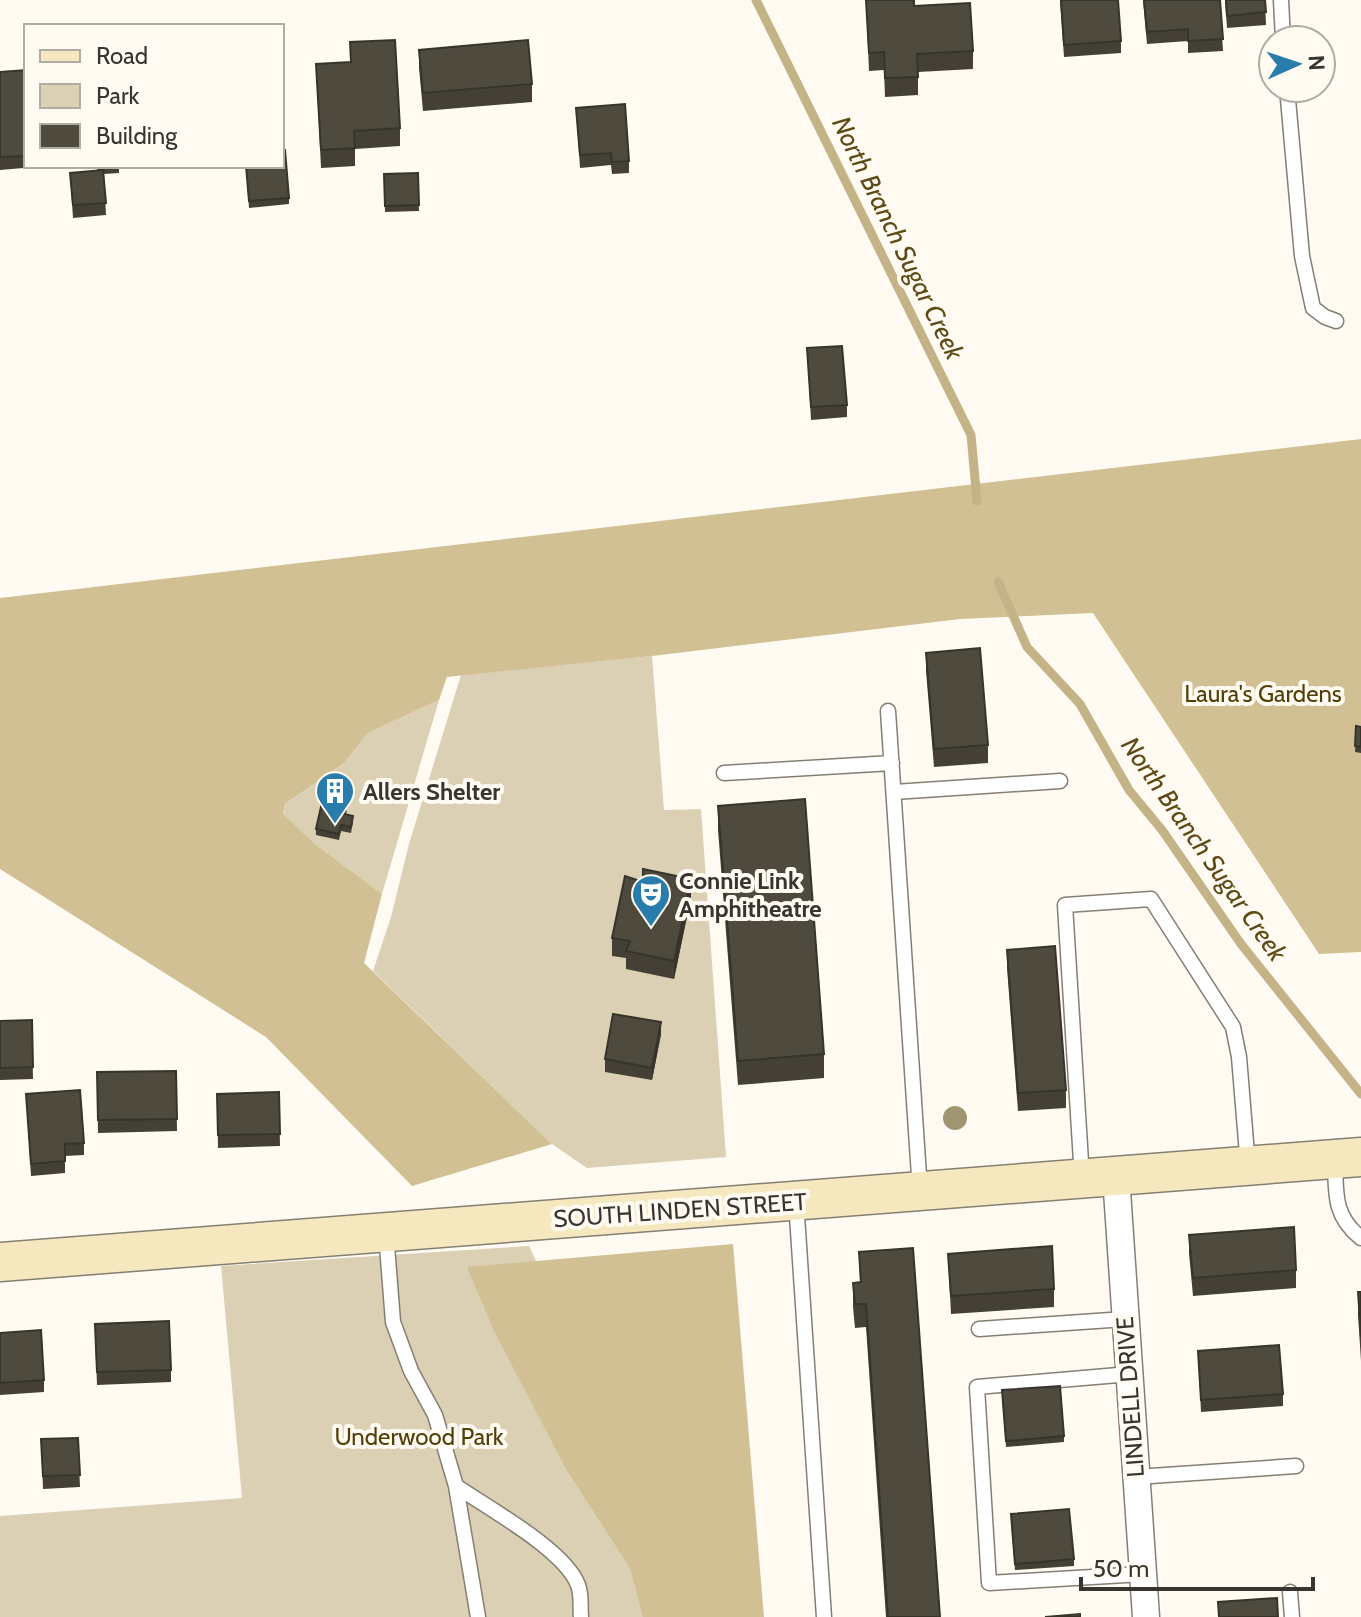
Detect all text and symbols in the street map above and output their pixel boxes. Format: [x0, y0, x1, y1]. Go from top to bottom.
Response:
legend [24, 24, 284, 168]
north arrow [1257, 24, 1337, 104]
text: Road [96, 41, 148, 70]
text: N [1303, 55, 1330, 71]
text: Park [96, 81, 139, 110]
water label: North Branch Sugar Creek [825, 111, 971, 366]
text: Building [96, 121, 178, 150]
park label: Laura's Gardens [1184, 679, 1342, 708]
water label: North Branch Sugar Creek [1114, 731, 1294, 968]
building icon: Allers Shelter [314, 770, 356, 825]
place label: Allers Shelter [363, 777, 500, 806]
place label: Connie Link Amphitheatre [679, 866, 822, 923]
theatre icon: Connie Link Amphitheatre [630, 873, 672, 928]
street label: SOUTH LINDEN STREET [552, 1187, 808, 1233]
street label: LINDELL DRIVE [1110, 1316, 1150, 1478]
park label: Underwood Park [334, 1422, 504, 1451]
scale bar [1081, 1541, 1313, 1591]
text: 50 m [1093, 1554, 1149, 1583]

